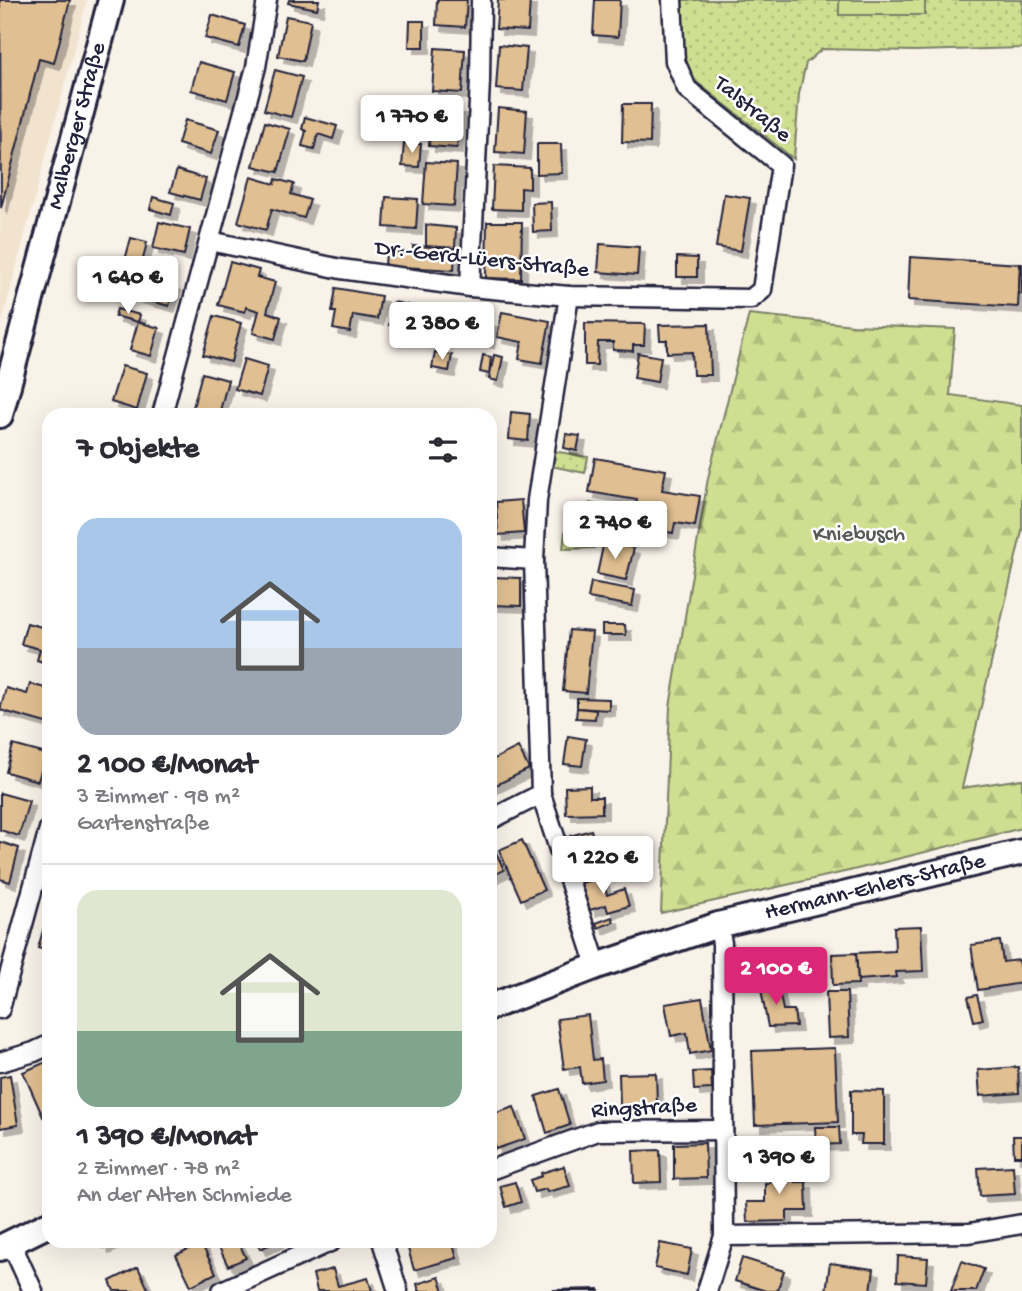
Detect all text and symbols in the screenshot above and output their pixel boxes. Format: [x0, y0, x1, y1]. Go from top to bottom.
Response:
street label: Malberger Straße [42, 39, 113, 212]
street label: Talstraße [706, 70, 797, 150]
pin: 1 770 € [347, 96, 477, 155]
text: 1 770 € [377, 104, 447, 131]
street label: Dr.-Gerd-Lüers-Straße [372, 235, 591, 285]
pin: 1 640 € [63, 256, 193, 316]
text: 1 640 € [93, 265, 163, 292]
pin: 2 380 € [377, 302, 507, 362]
text: 2 380 € [405, 311, 479, 338]
icon: filters [424, 431, 462, 469]
text: 7 Objekte [77, 433, 199, 468]
pin: 2 740 € [550, 502, 680, 561]
text: 2 740 € [579, 510, 651, 537]
park label: Kniebusch [813, 522, 905, 549]
icon: home [207, 563, 333, 689]
text: 2 100 €/Monat [77, 749, 257, 784]
text: 3 Zimmer · 98 m² [77, 784, 240, 811]
text: Gartenstraße [77, 811, 209, 838]
pin: 1 220 € [538, 836, 668, 896]
text: 1 220 € [568, 845, 638, 872]
street label: Hermann-Ehlers-Straße [762, 848, 989, 927]
icon: home [207, 935, 333, 1061]
pin: 2 100 € [711, 948, 841, 1007]
text: 2 100 € [740, 956, 812, 983]
street label: Ringstraße [591, 1093, 699, 1125]
text: 1 390 €/Monat [77, 1121, 256, 1156]
pin: 1 390 € [714, 1136, 844, 1196]
text: 1 390 € [744, 1145, 814, 1172]
text: 2 Zimmer · 78 m² [77, 1156, 240, 1183]
text: An der Alten Schmiede [77, 1183, 292, 1210]

